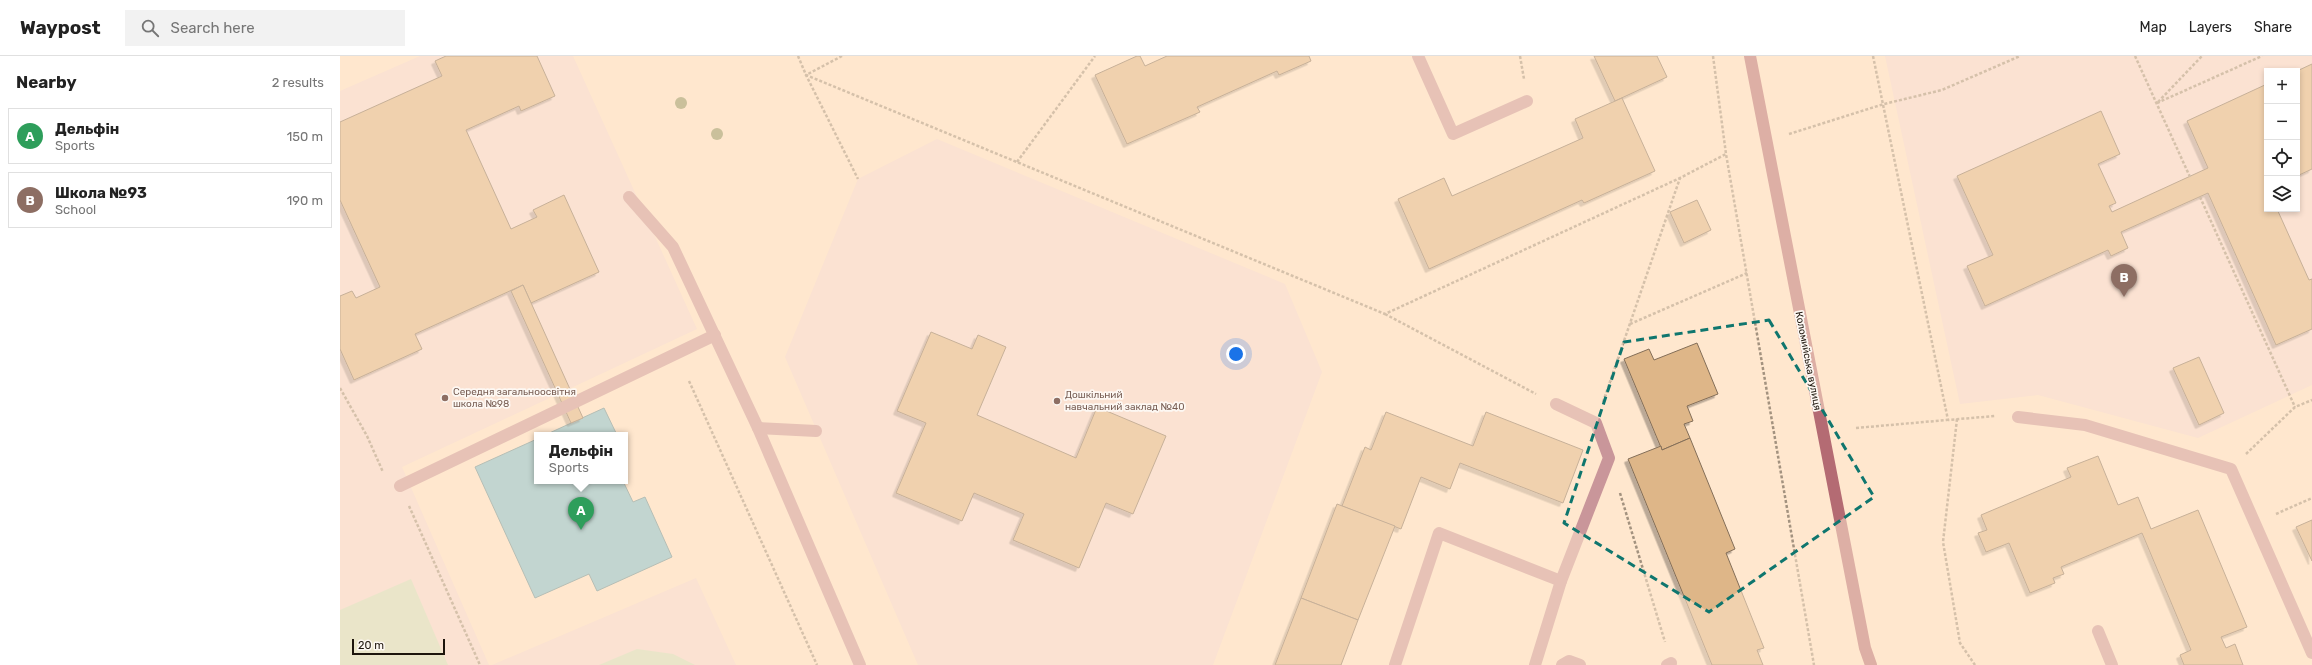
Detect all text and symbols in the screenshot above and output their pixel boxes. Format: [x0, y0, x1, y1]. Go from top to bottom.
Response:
search box [125, 10, 405, 46]
text: Waypost [20, 16, 101, 39]
icon: search [139, 17, 161, 39]
text: Search here [171, 19, 255, 37]
text: Map [2140, 19, 2167, 36]
text: Layers [2189, 19, 2232, 36]
text: Share [2254, 19, 2292, 36]
map controls [2264, 68, 2300, 212]
button: + [2264, 68, 2300, 104]
text: Nearby [16, 72, 77, 92]
text: 2 results [272, 75, 324, 90]
button: − [2264, 104, 2300, 140]
text: Дельфін [55, 120, 119, 138]
text: A [25, 129, 35, 144]
text: 150 m [287, 129, 323, 144]
text: Sports [55, 138, 95, 153]
button: locate [2264, 140, 2300, 176]
button: layers [2264, 176, 2300, 212]
text: Школа №93 [55, 184, 147, 202]
text: B [25, 193, 35, 208]
text: 190 m [287, 193, 323, 208]
text: School [55, 202, 96, 217]
pin: B [2111, 264, 2137, 297]
street label: Коломийська вулиця [1793, 311, 1823, 411]
your location [1226, 344, 1246, 364]
place label: Середня загальноосвітня школа №98 [453, 386, 576, 410]
place label: Дошкільний навчальний заклад №40 [1065, 389, 1185, 413]
marker: Середня загальноосвітня школа №98 [440, 393, 450, 403]
marker: Дошкільний навчальний заклад №40 [1052, 396, 1062, 406]
popup [534, 432, 628, 484]
text: Дельфін [549, 442, 613, 460]
text: Sports [549, 460, 589, 475]
pin: A [568, 497, 594, 530]
scale bar [352, 637, 445, 656]
text: 20 m [358, 639, 384, 652]

